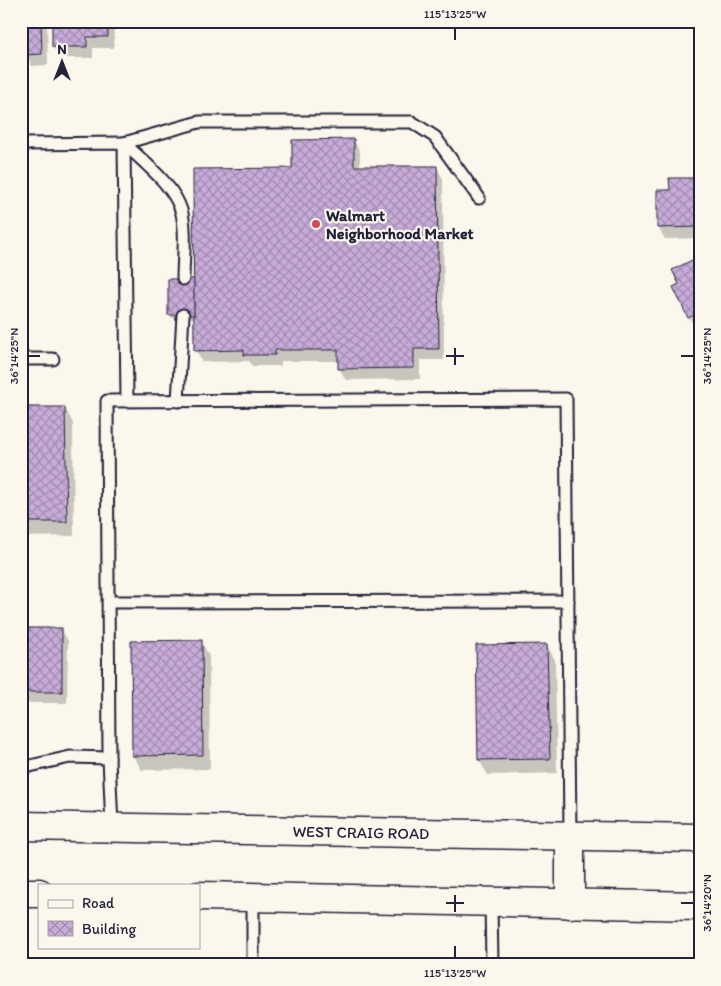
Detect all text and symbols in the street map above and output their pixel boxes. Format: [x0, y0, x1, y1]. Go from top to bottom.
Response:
text: 115°13'25"W [424, 7, 486, 21]
north arrow [38, 38, 88, 88]
text: N [57, 41, 67, 58]
place label: Walmart Neighborhood Market [326, 206, 474, 244]
marker: Walmart Neighborhood Market [310, 218, 322, 230]
text: 36°14'25"N [7, 328, 21, 384]
text: 36°14'25"N [700, 328, 714, 384]
street label: WEST CRAIG ROAD [292, 821, 430, 843]
text: 36°14'20"N [700, 874, 714, 932]
legend [38, 884, 200, 948]
text: Road [82, 894, 115, 912]
text: Building [82, 920, 136, 938]
text: 115°13'25"W [424, 966, 486, 980]

